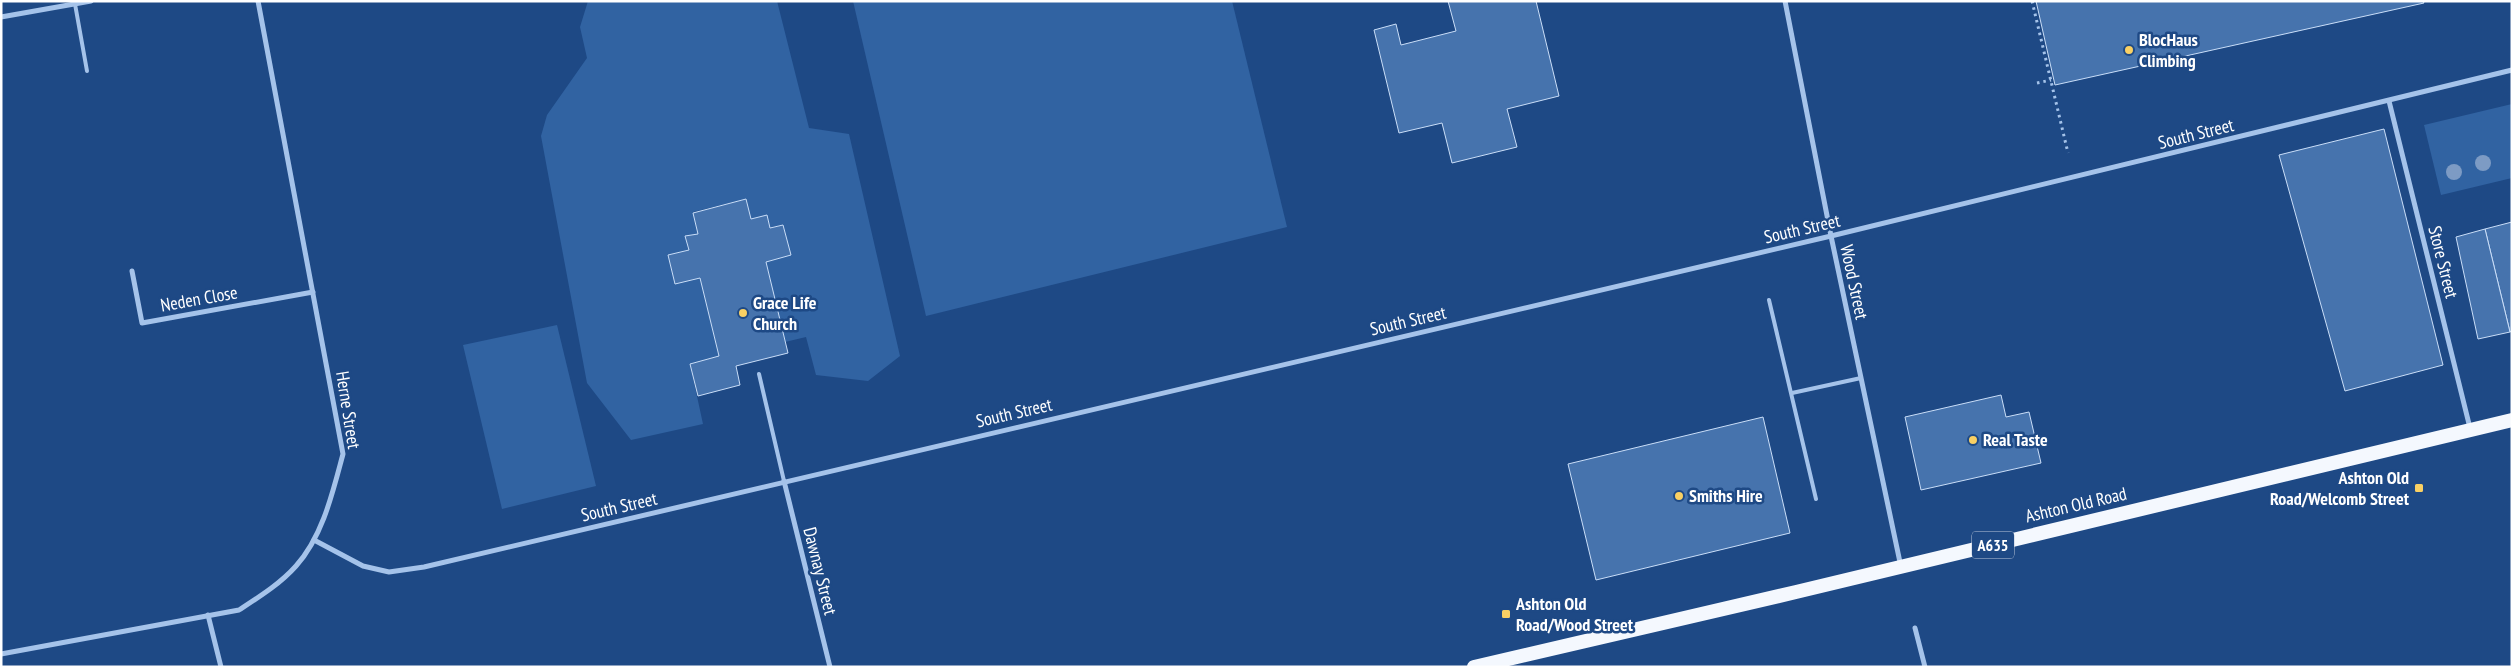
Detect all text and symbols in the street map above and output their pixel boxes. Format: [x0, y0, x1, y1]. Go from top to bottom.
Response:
place label: BlocHaus Climbing [2139, 28, 2198, 72]
marker: BlocHaus Climbing [2123, 44, 2135, 56]
street label: South Street [2156, 113, 2236, 154]
street label: South Street [1762, 209, 1842, 248]
street label: Store Street [2423, 223, 2464, 300]
street label: Wood Street [1835, 242, 1874, 321]
street label: Neden Close [159, 280, 239, 317]
place label: Grace Life Church [753, 291, 817, 335]
street label: South Street [1368, 301, 1448, 340]
marker: Grace Life Church [737, 307, 749, 319]
street label: Herne Street [331, 369, 366, 450]
street label: South Street [974, 393, 1054, 432]
place label: Real Taste [1983, 428, 2048, 451]
marker: Real Taste [1967, 434, 1979, 446]
place label: Ashton Old Road/Welcomb Street [2270, 466, 2410, 510]
street label: Ashton Old Road [2023, 482, 2129, 527]
marker: Ashton Old Road/Welcomb Street [2413, 482, 2425, 494]
place label: Smiths Hire [1689, 484, 1763, 507]
street label: South Street [579, 487, 659, 526]
marker: Smiths Hire [1673, 490, 1685, 502]
street label: Dawnay Street [798, 525, 843, 617]
road number: A635 [1972, 532, 2014, 558]
place label: Ashton Old Road/Wood Street [1515, 592, 1634, 636]
marker: Ashton Old Road/Wood Street [1500, 608, 1512, 620]

